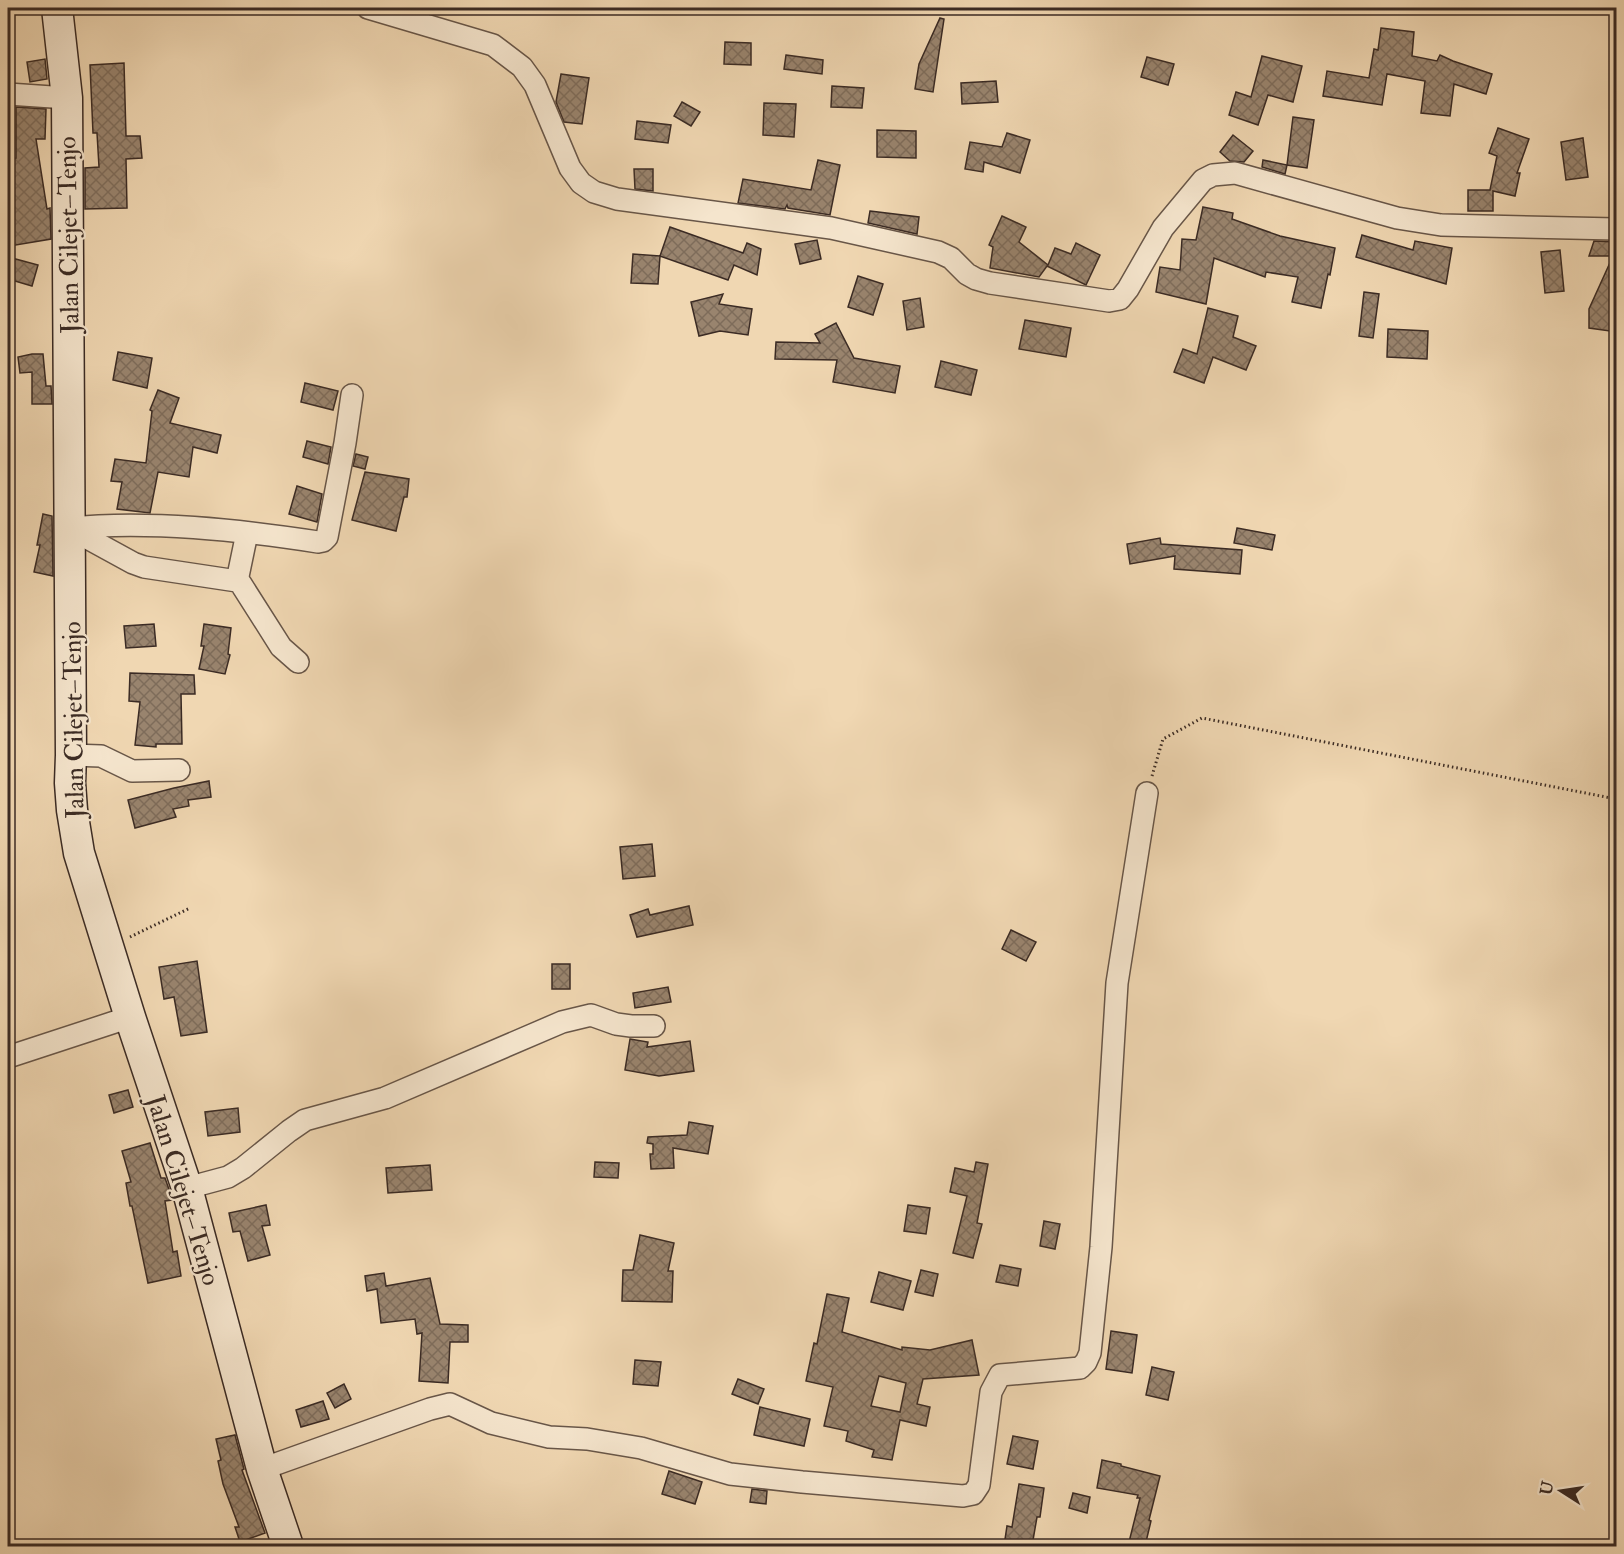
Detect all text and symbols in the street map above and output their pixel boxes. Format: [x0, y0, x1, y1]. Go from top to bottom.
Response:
street label: Jalan Cilejet–Tenjo [51, 136, 87, 335]
street label: Jalan Cilejet–Tenjo [56, 621, 92, 820]
street label: Jalan Cilejet–Tenjo [139, 1090, 227, 1289]
north arrow [1531, 1461, 1591, 1521]
text: U [1536, 1479, 1559, 1497]

